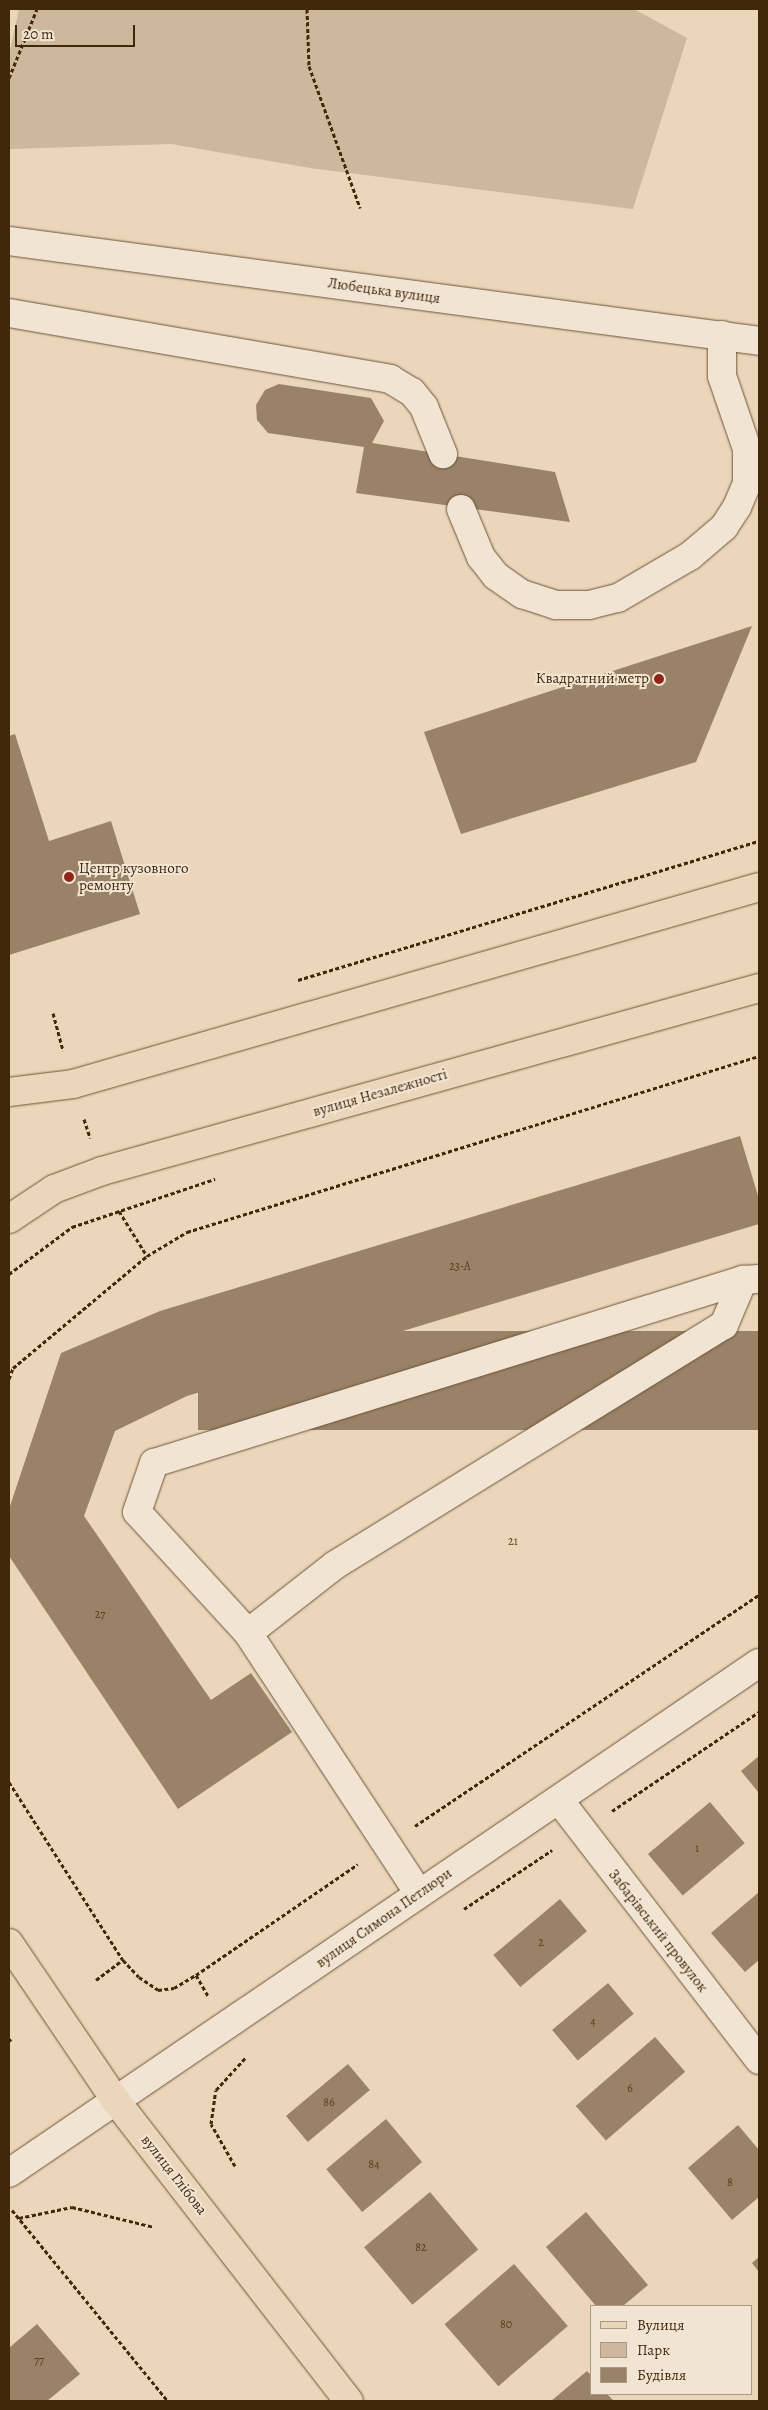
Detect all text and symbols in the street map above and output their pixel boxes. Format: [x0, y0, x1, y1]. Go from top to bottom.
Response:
scale bar [18, 15, 138, 47]
text: 20 m [23, 24, 54, 44]
street label: Любецька вулиця [327, 274, 441, 308]
place label: Квадратний метр [536, 670, 649, 688]
marker: Квадратний метр [653, 673, 665, 685]
place label: Центр кузовного ремонту [79, 859, 189, 894]
marker: Центр кузовного ремонту [63, 871, 75, 883]
street label: вулиця Незалежності [311, 1065, 449, 1121]
house number: 23-А [449, 1260, 471, 1274]
house number: 21 [508, 1535, 518, 1549]
house number: 27 [95, 1608, 105, 1622]
house number: 1 [695, 1842, 699, 1856]
street label: вулиця Симона Петлюри [313, 1864, 455, 1972]
street label: Забарівський провулок [604, 1866, 712, 1996]
house number: 2 [538, 1936, 544, 1950]
house number: 4 [590, 2015, 596, 2029]
house number: 6 [627, 2082, 633, 2096]
house number: 86 [323, 2096, 335, 2110]
street label: вулиця Глібова [137, 2131, 211, 2219]
house number: 84 [368, 2158, 380, 2172]
house number: 8 [727, 2176, 733, 2190]
house number: 82 [415, 2241, 427, 2255]
legend [590, 2305, 753, 2395]
text: Вулиця [637, 2315, 684, 2335]
house number: 80 [500, 2318, 512, 2332]
text: Парк [637, 2340, 670, 2360]
house number: 77 [34, 2354, 44, 2368]
text: Будівля [637, 2365, 686, 2385]

